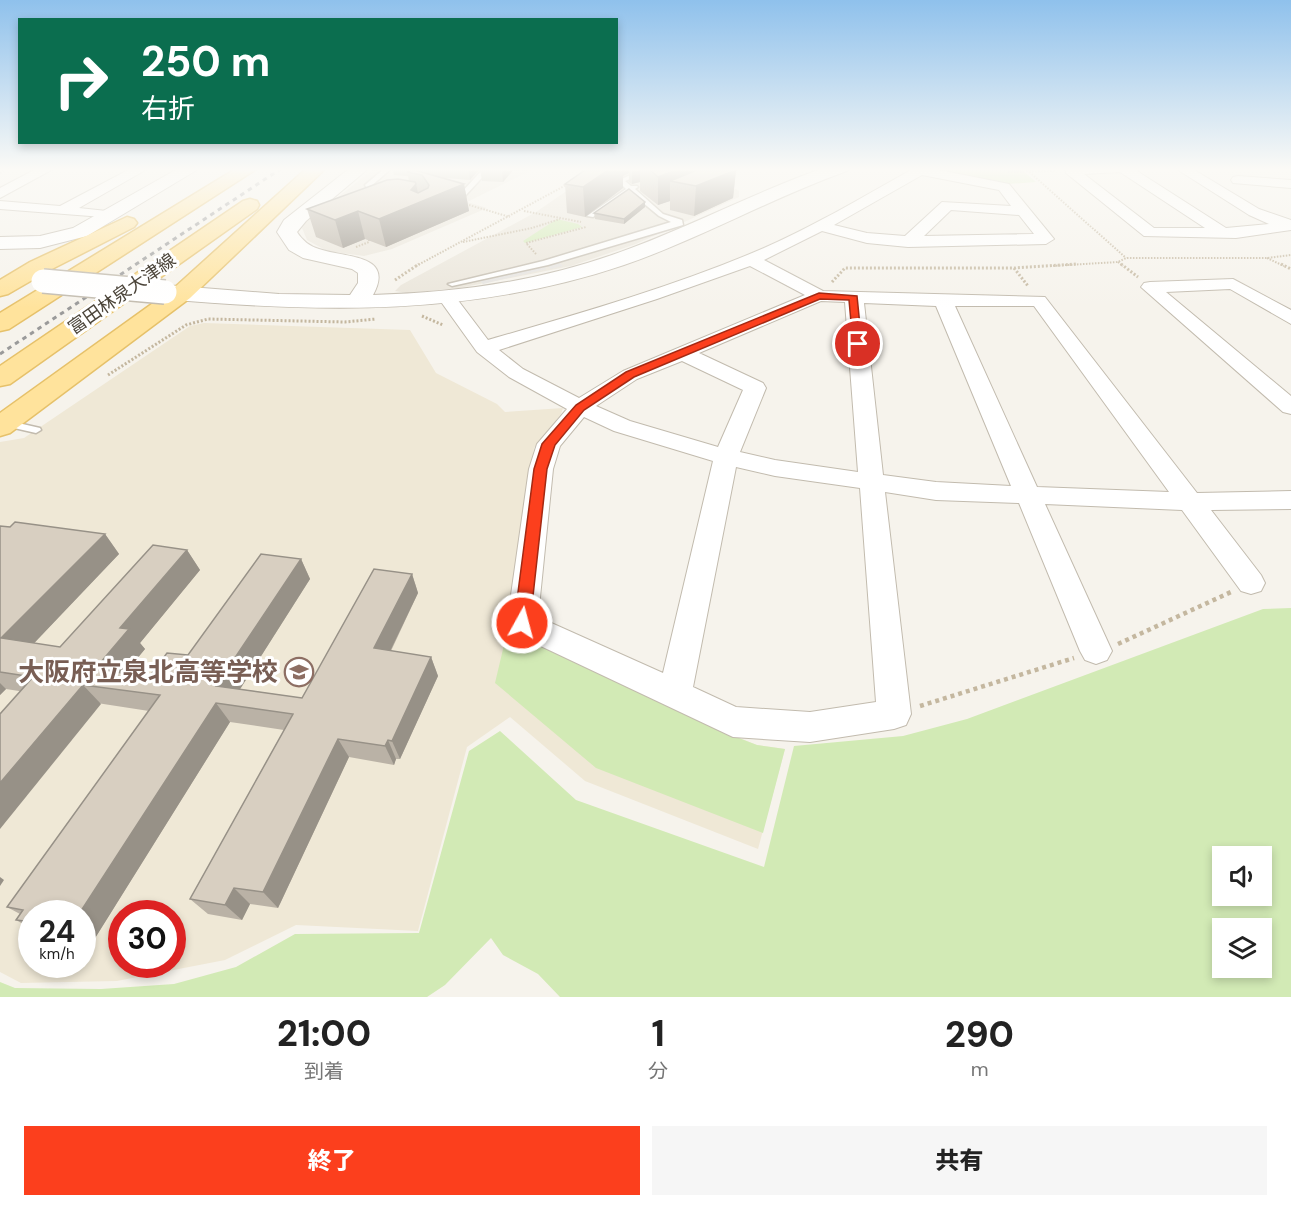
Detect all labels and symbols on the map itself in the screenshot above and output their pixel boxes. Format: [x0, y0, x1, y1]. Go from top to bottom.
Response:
street label: 富田林泉大津線 [64, 248, 180, 340]
pin [832, 318, 883, 369]
position arrow [490, 591, 554, 655]
place label: 大阪府立泉北高等学校 [18, 655, 278, 689]
school or university icon: 大阪府立泉北高等学校 [283, 656, 315, 688]
speed limit sign: 30 [108, 900, 186, 978]

